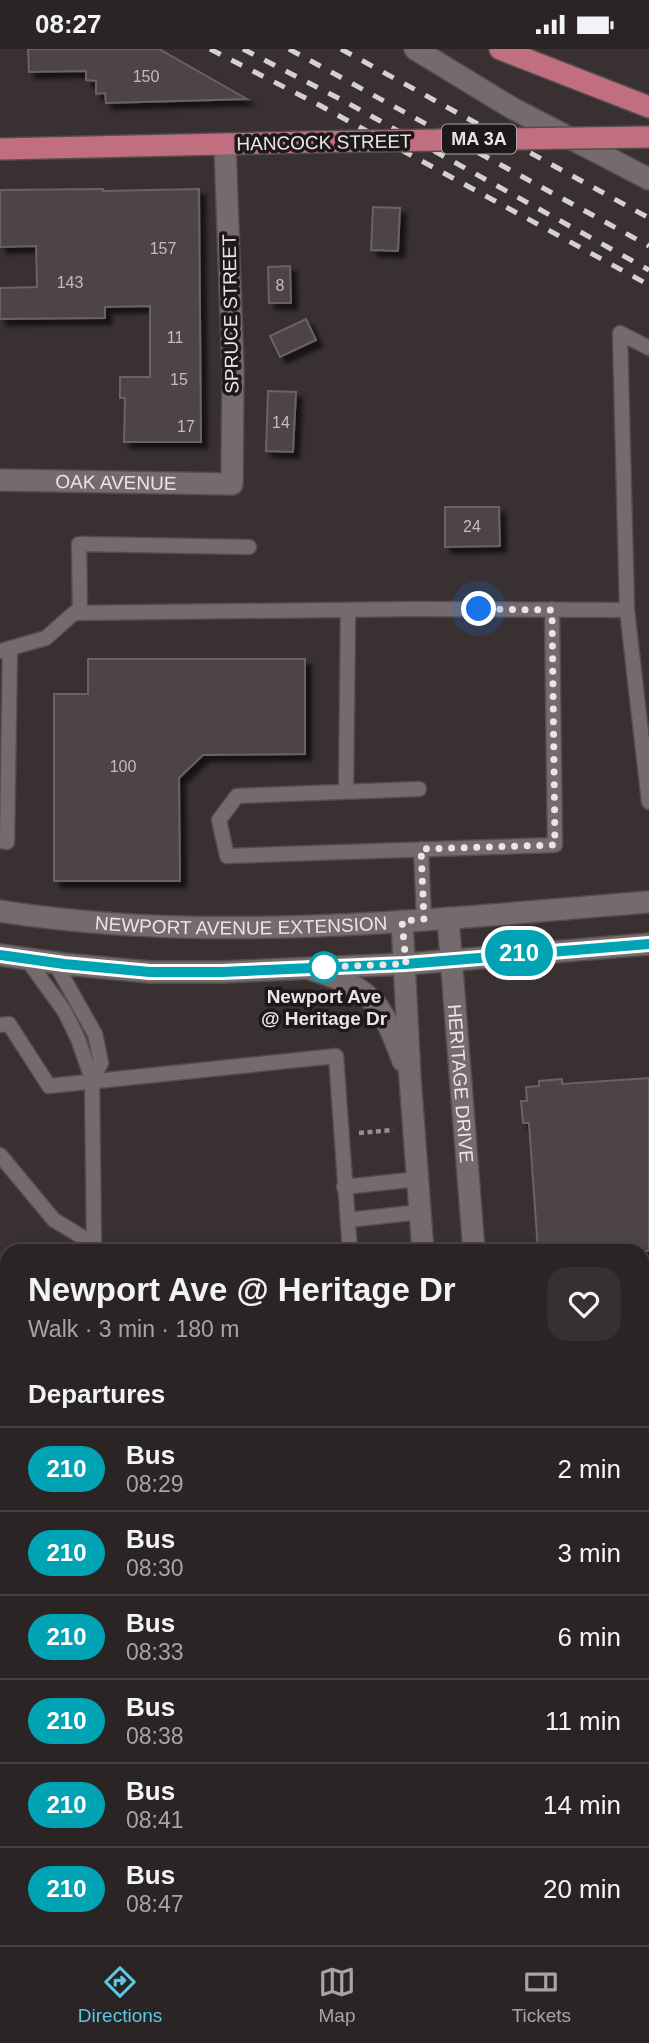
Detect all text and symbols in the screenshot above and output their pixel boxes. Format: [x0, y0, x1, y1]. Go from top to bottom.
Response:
text: 08:27 [35, 9, 102, 39]
house number: 150 [133, 68, 159, 85]
road number: MA 3A [442, 125, 516, 153]
street label: HANCOCK STREET [236, 130, 412, 155]
street label: SPRUCE STREET [219, 234, 242, 394]
house number: 157 [150, 240, 176, 257]
house number: 143 [57, 274, 83, 291]
house number: 8 [276, 277, 285, 294]
house number: 11 [167, 329, 183, 346]
house number: 15 [170, 371, 188, 388]
house number: 14 [272, 414, 290, 431]
house number: 17 [177, 418, 195, 435]
street label: OAK AVENUE [55, 471, 177, 494]
house number: 24 [463, 518, 481, 535]
your location [461, 591, 496, 626]
house number: 100 [110, 758, 136, 775]
street label: NEWPORT AVENUE EXTENSION [94, 912, 388, 939]
line badge: 210 [479, 930, 559, 976]
text: 210 [499, 939, 539, 966]
marker: Newport Ave @ Heritage Dr [309, 952, 339, 982]
place label: Newport Ave @ Heritage Dr [261, 986, 388, 1029]
street label: HERITAGE DRIVE [444, 1003, 477, 1164]
button: heart [547, 1267, 621, 1341]
text: Newport Ave @ Heritage Dr [28, 1271, 456, 1308]
text: Walk · 3 min · 180 m [28, 1316, 239, 1342]
text: Departures [28, 1379, 165, 1409]
text: Bus [126, 1440, 175, 1470]
text: 2 min [557, 1454, 621, 1484]
text: 210 [46, 1455, 87, 1482]
text: 08:29 [126, 1471, 184, 1497]
text: Bus [126, 1524, 175, 1554]
text: 3 min [557, 1538, 621, 1568]
text: 210 [46, 1539, 87, 1566]
text: 08:30 [126, 1555, 184, 1581]
text: Bus [126, 1608, 175, 1638]
text: 6 min [557, 1622, 621, 1652]
text: 210 [46, 1623, 87, 1650]
text: 08:33 [126, 1639, 184, 1665]
text: Bus [126, 1692, 175, 1722]
text: 11 min [545, 1706, 621, 1736]
text: 210 [46, 1707, 87, 1734]
text: 08:38 [126, 1723, 184, 1749]
text: Bus [126, 1776, 175, 1806]
text: 14 min [543, 1790, 621, 1820]
text: 210 [46, 1791, 87, 1818]
text: 08:41 [126, 1807, 184, 1833]
text: Bus [126, 1860, 175, 1890]
text: 20 min [543, 1874, 621, 1904]
text: 210 [46, 1875, 87, 1902]
text: 08:47 [126, 1891, 184, 1917]
tab: Directions [78, 1963, 162, 2027]
tab: Map [318, 1963, 356, 2027]
tab: Tickets [512, 1963, 571, 2027]

